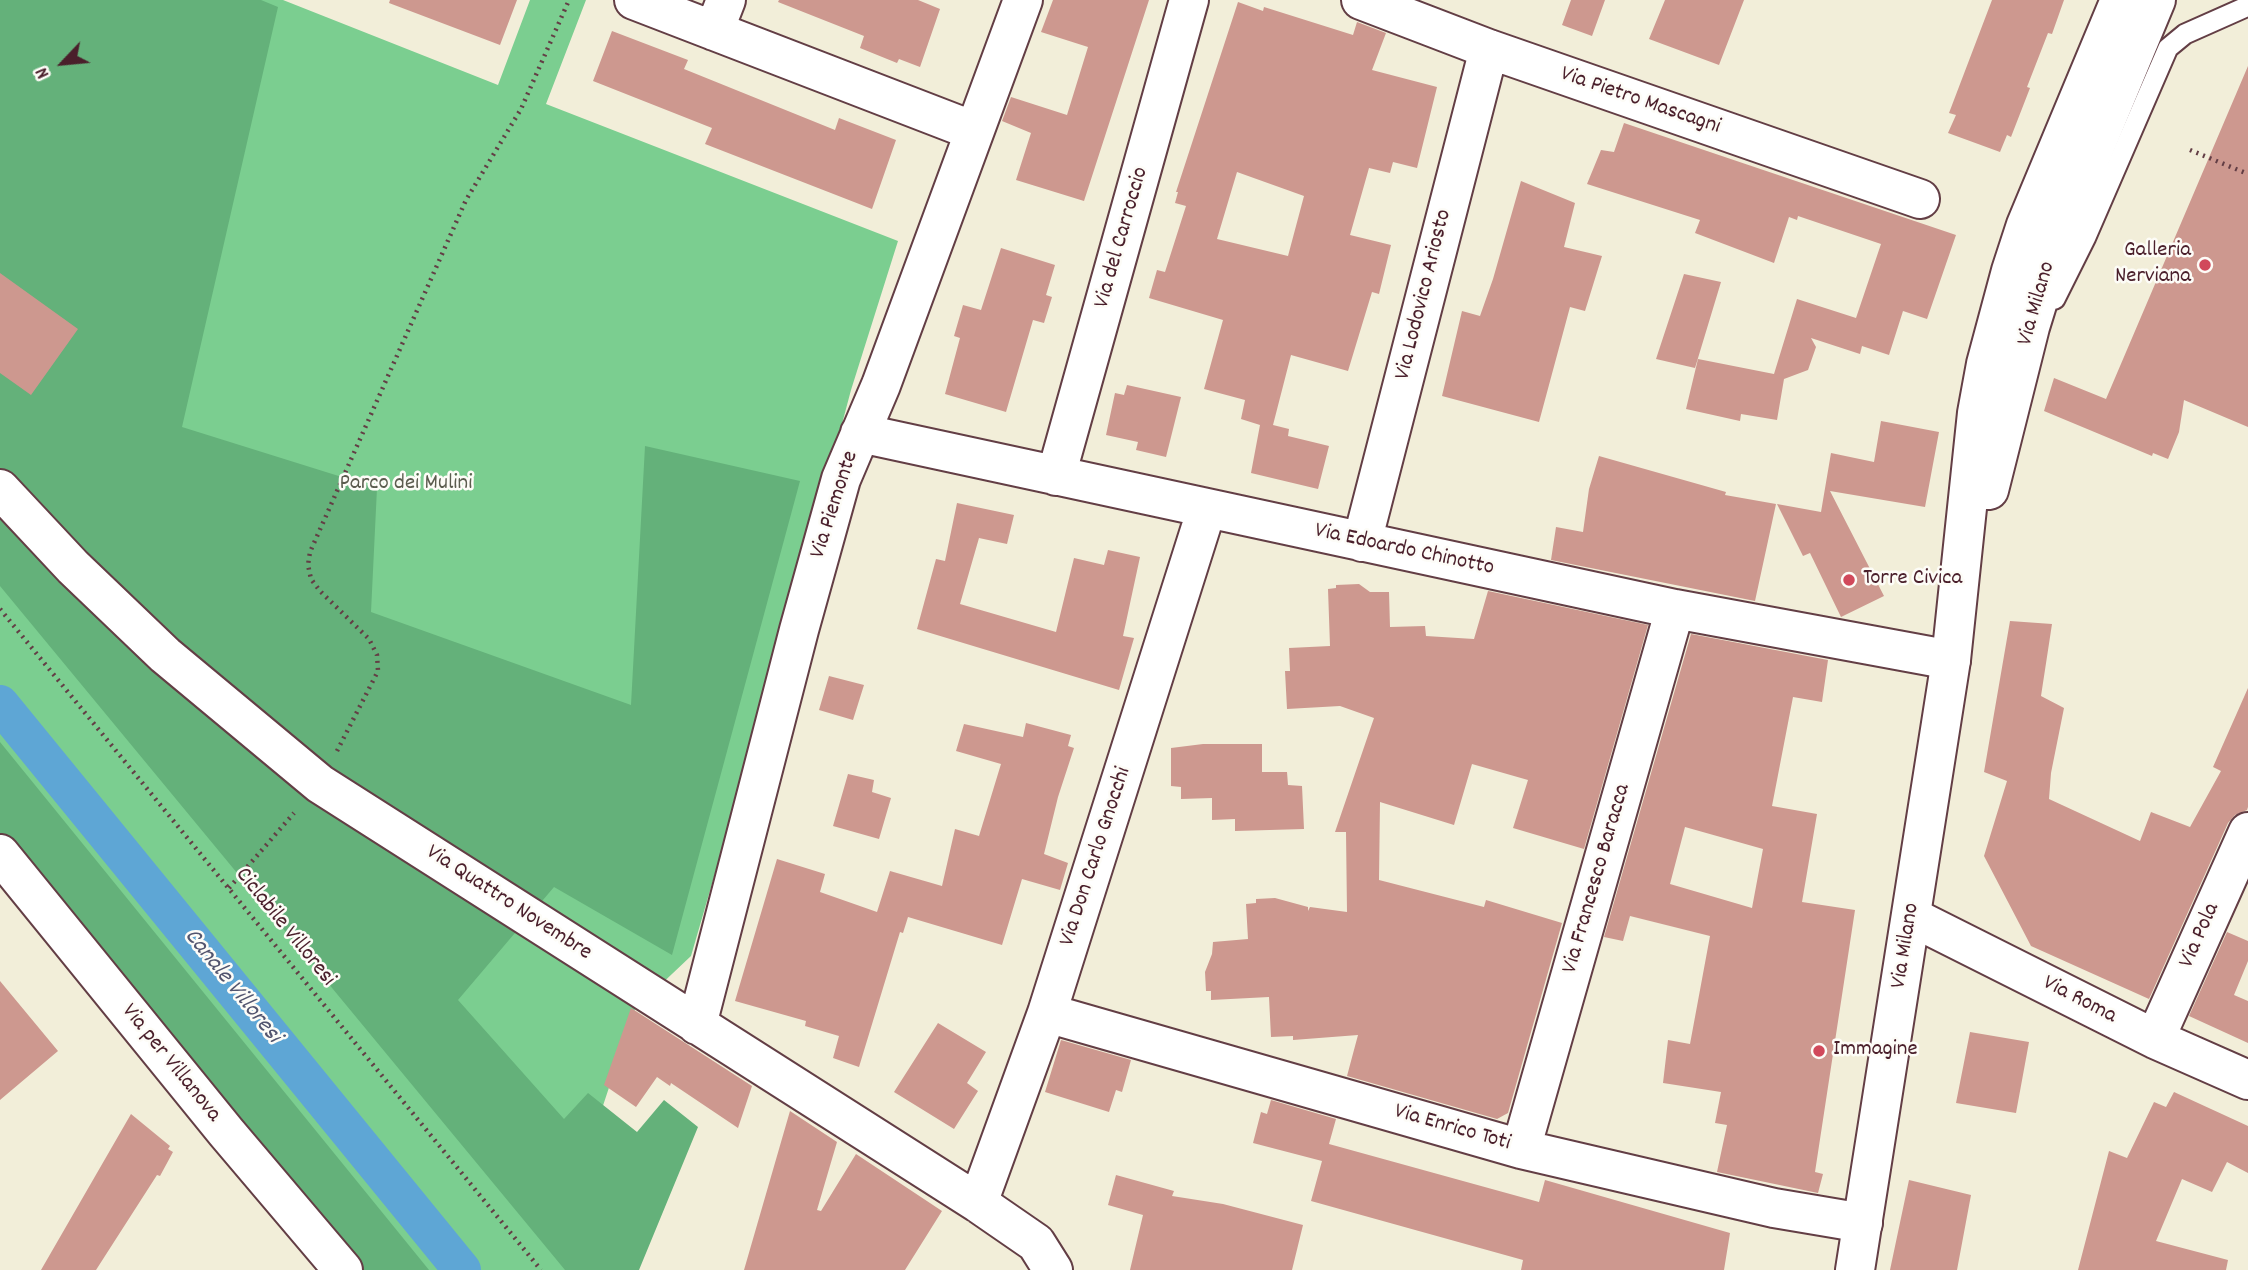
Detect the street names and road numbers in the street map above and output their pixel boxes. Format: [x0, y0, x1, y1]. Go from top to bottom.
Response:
street label: Via Pietro Mascagni [1556, 62, 1724, 142]
street label: Via del Carroccio [1090, 164, 1156, 312]
street label: Via Lodovico Ariosto [1391, 207, 1459, 383]
street label: Via Milano [2013, 259, 2063, 349]
street label: Via Piemonte [806, 448, 866, 562]
street label: Via Edoardo Chinotto [1312, 519, 1496, 583]
street label: Via Don Carlo Gnocchi [1055, 764, 1139, 950]
street label: Via Francesco Baracca [1558, 781, 1638, 977]
street label: Via Quattro Novembre [420, 840, 596, 968]
street label: Ciclabile Villoresi [228, 863, 340, 993]
street label: Via Pola [2175, 899, 2227, 973]
street label: Via Milano [1887, 901, 1927, 991]
street label: Via Roma [2037, 971, 2121, 1031]
street label: Via per Villanova [114, 999, 226, 1129]
street label: Via Enrico Toti [1391, 1099, 1513, 1159]

